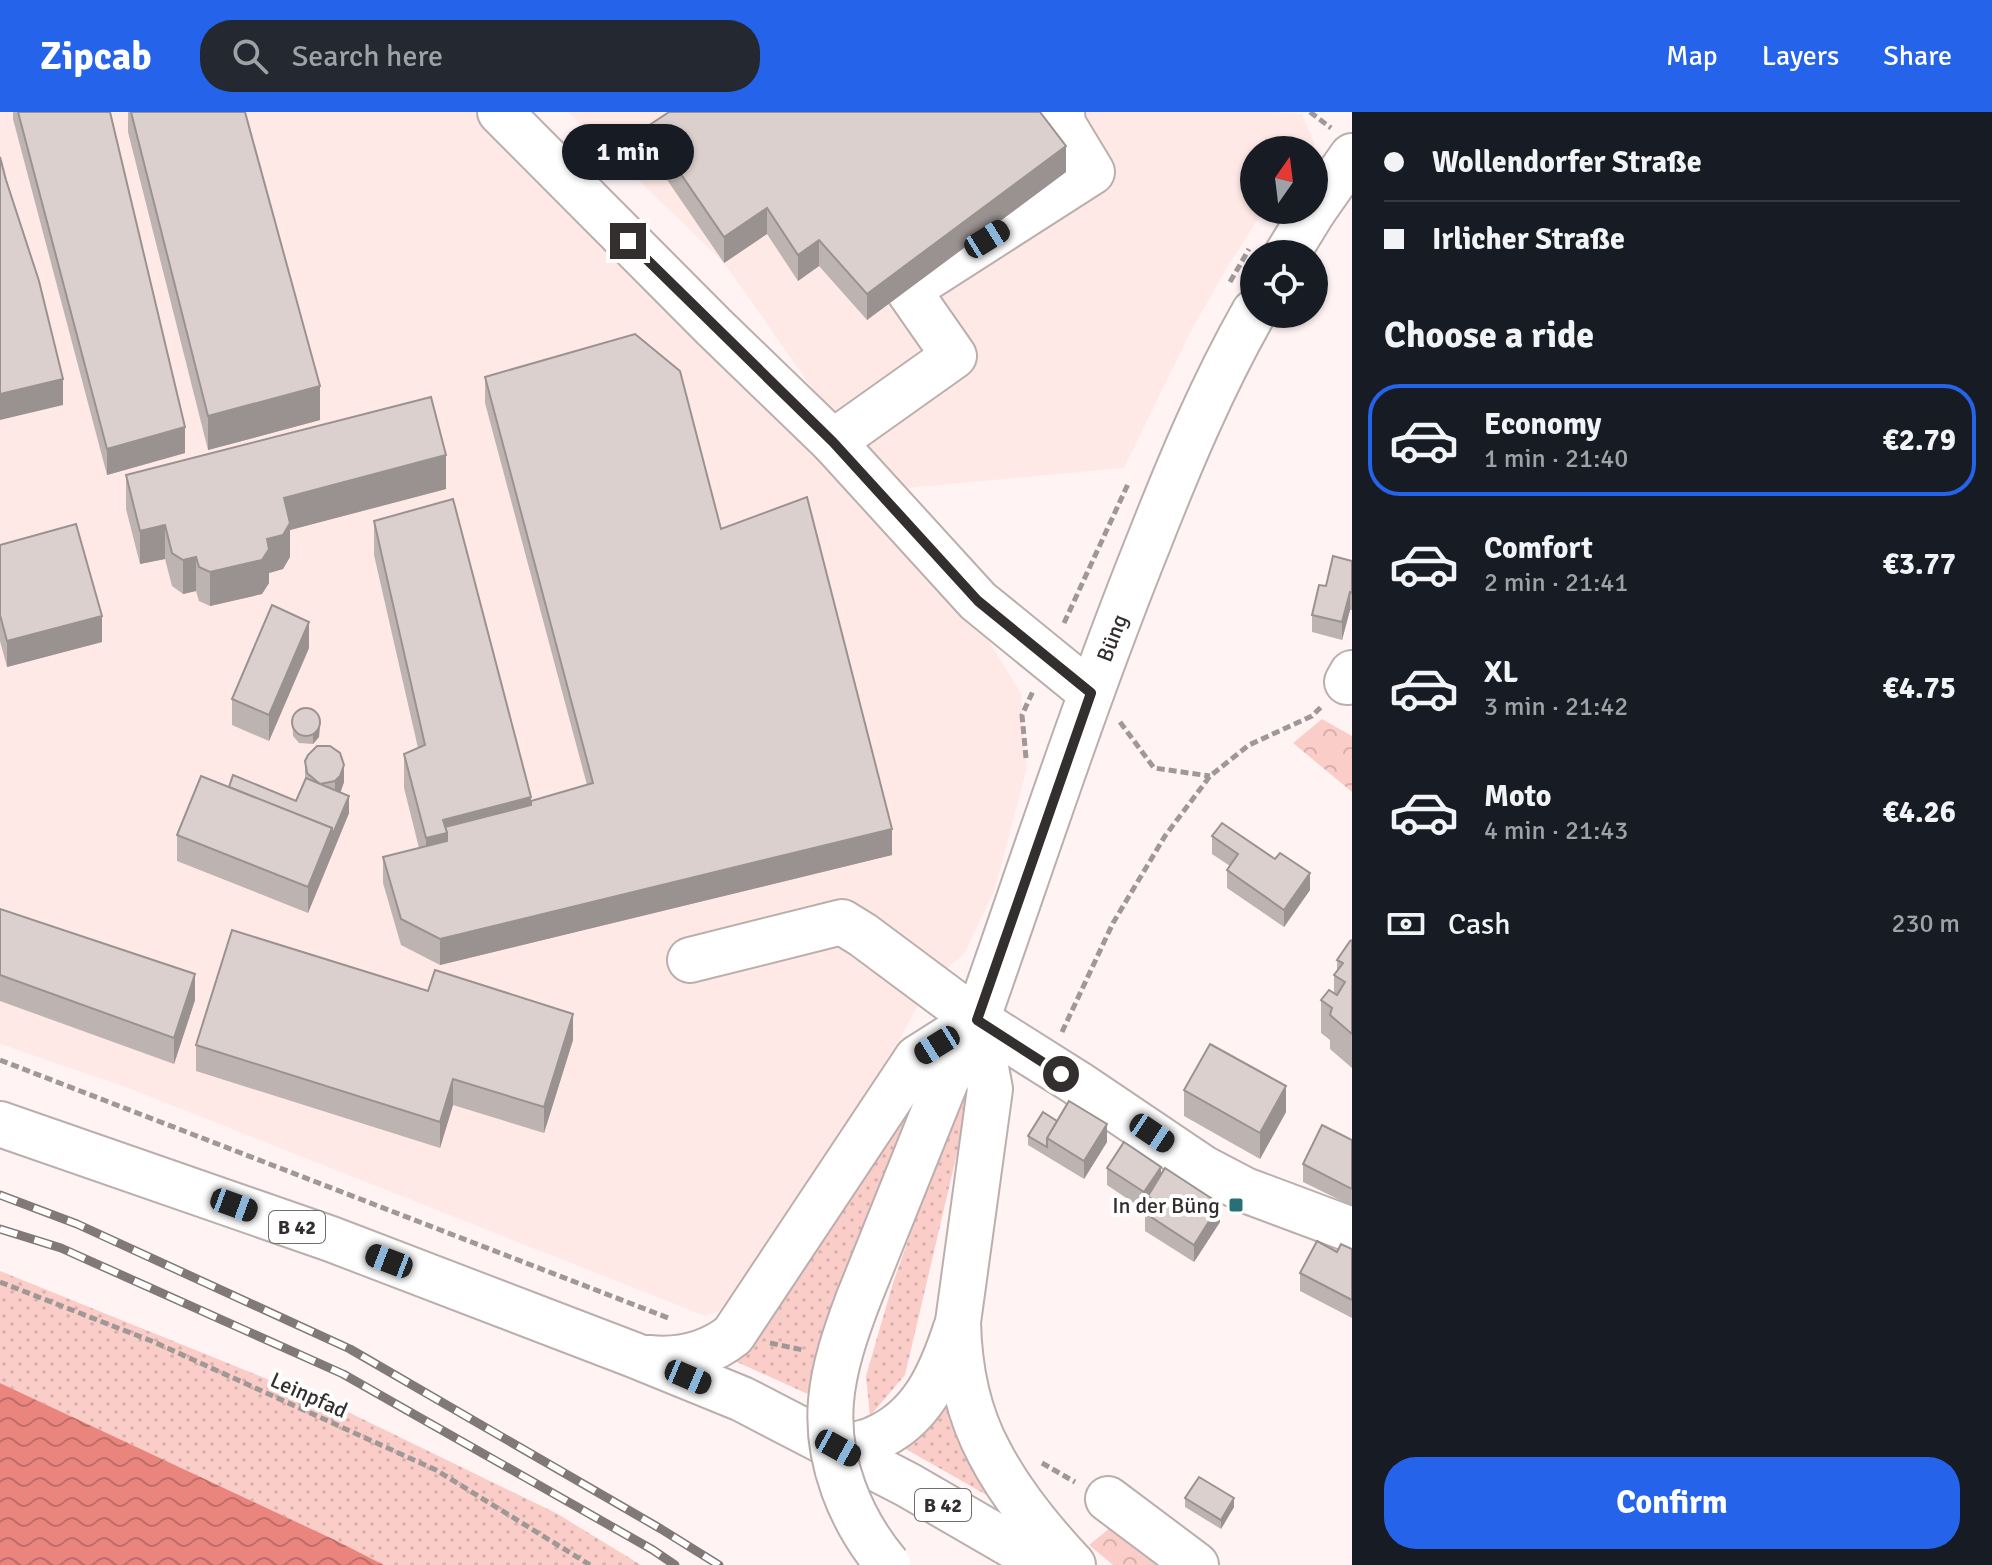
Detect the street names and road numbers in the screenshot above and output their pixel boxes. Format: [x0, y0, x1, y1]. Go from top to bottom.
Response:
street label: Büng [1091, 610, 1133, 666]
road number: B 42 [269, 1211, 325, 1243]
street label: Leinpfad [266, 1366, 352, 1424]
road number: B 42 [915, 1489, 971, 1521]

